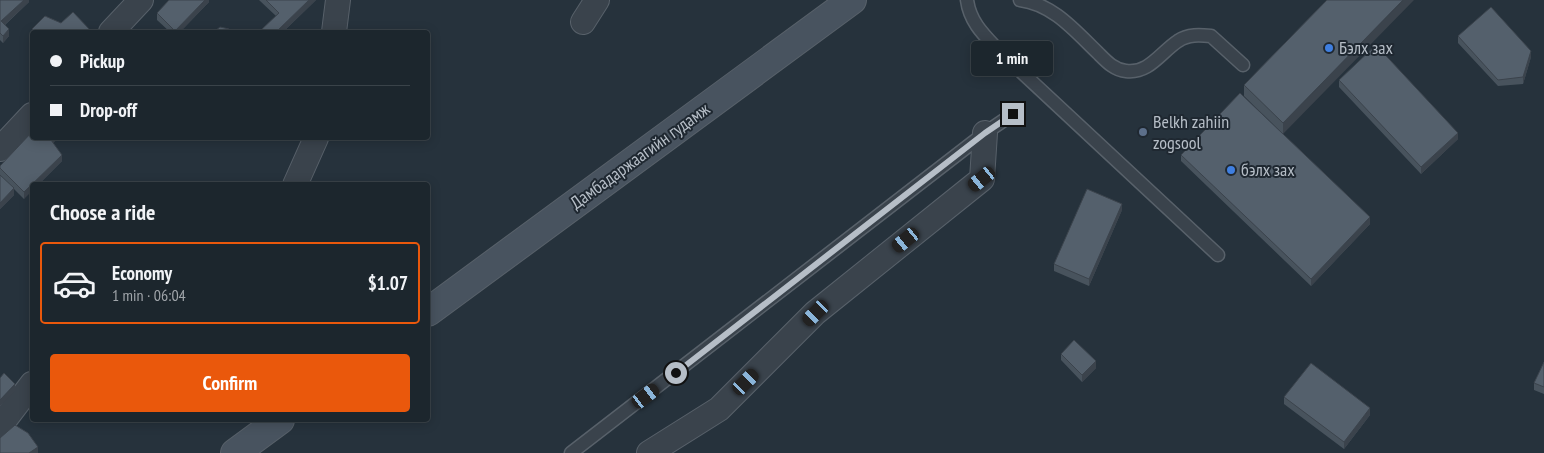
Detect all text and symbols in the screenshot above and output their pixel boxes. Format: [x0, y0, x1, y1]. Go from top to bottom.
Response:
place label: Бэлх зах [1339, 36, 1393, 59]
callout: 1 min [972, 42, 1054, 76]
marker: Бэлх зах [1323, 42, 1335, 54]
text: 1 min [996, 48, 1028, 68]
text: Pickup [80, 49, 125, 73]
street label: Дамбадаржаагийн гудамж [565, 97, 714, 214]
text: Drop-off [80, 98, 137, 122]
route end [1002, 103, 1024, 125]
place label: Belkh zahiin zogsool [1153, 110, 1229, 154]
marker: Belkh zahiin zogsool [1137, 126, 1149, 138]
place label: бэлх зах [1241, 158, 1295, 181]
car [965, 164, 998, 194]
marker: бэлх зах [1225, 164, 1237, 176]
text: Choose a ride [50, 198, 155, 226]
car [889, 225, 922, 255]
icon: car [52, 261, 97, 306]
text: Economy [112, 261, 172, 285]
text: $1.07 [368, 271, 408, 295]
text: 1 min · 06:04 [112, 285, 186, 305]
car [800, 297, 831, 329]
button: Confirm [50, 354, 410, 412]
route start [665, 362, 687, 384]
car [730, 366, 761, 398]
car [629, 381, 662, 411]

